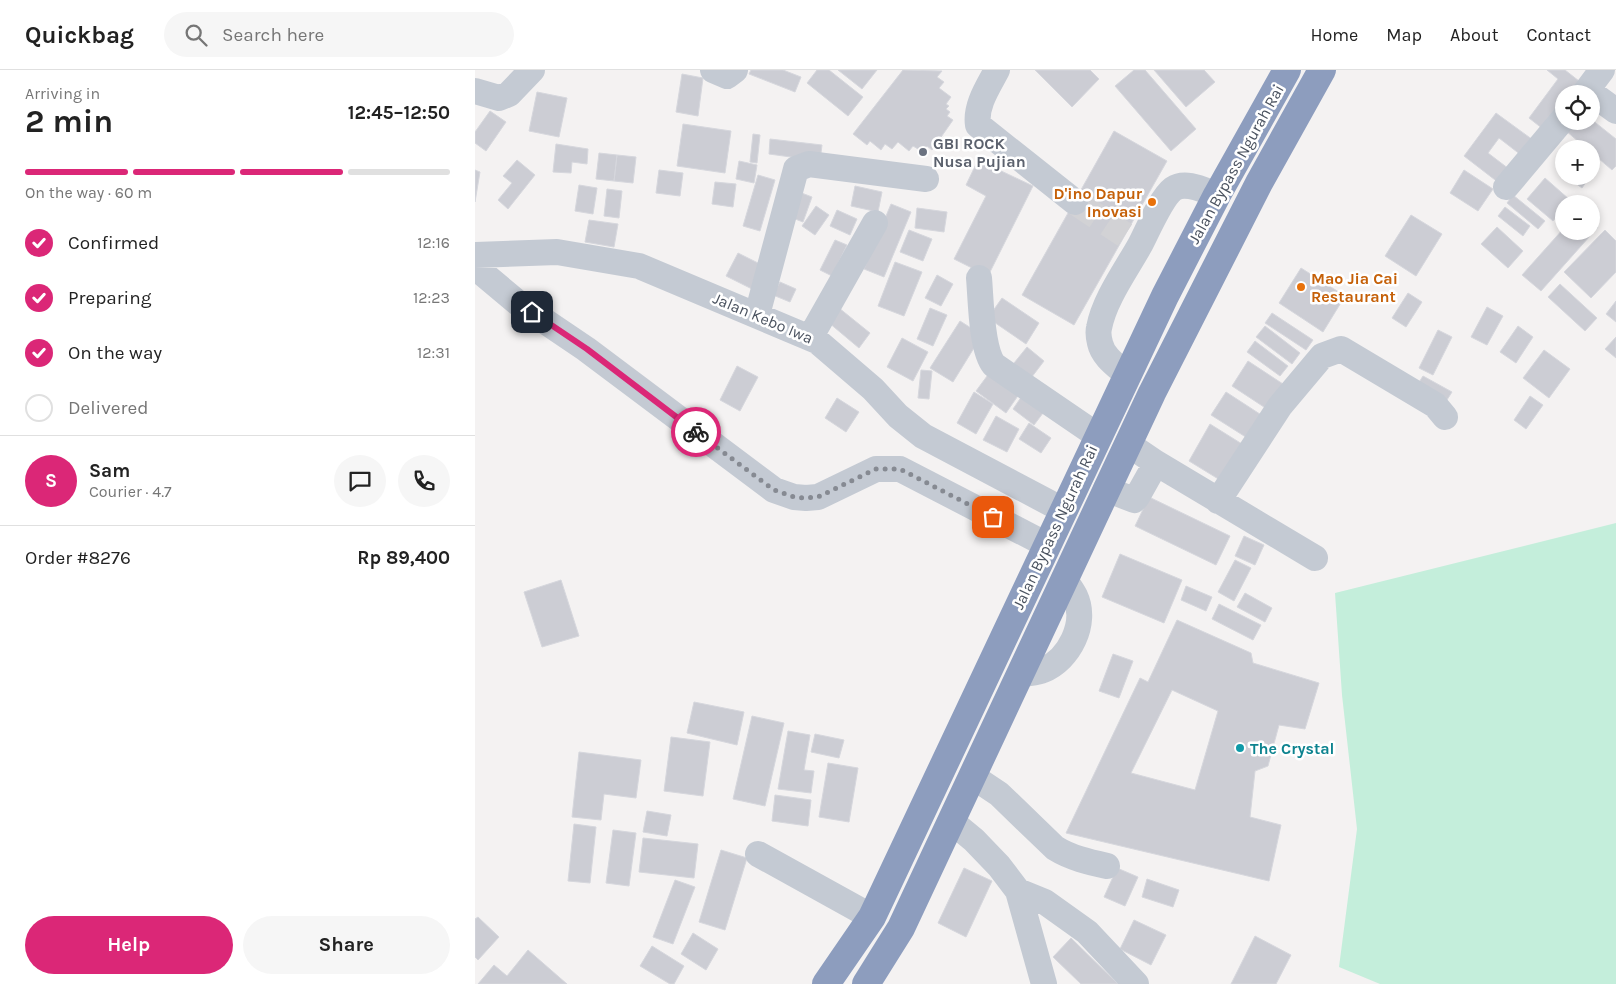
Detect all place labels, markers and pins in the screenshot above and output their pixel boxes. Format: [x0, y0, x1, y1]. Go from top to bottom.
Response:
place label: GBI ROCK Nusa Pujian [933, 134, 1026, 171]
marker: GBI ROCK Nusa Pujian [917, 146, 929, 158]
place label: D'ino Dapur Inovasi [1053, 184, 1143, 221]
marker: D'ino Dapur Inovasi [1146, 196, 1158, 208]
place label: Mao Jia Cai Restaurant [1311, 269, 1398, 306]
marker: Mao Jia Cai Restaurant [1295, 281, 1307, 293]
pin [511, 291, 553, 333]
pin [972, 496, 1014, 538]
place label: The Crystal [1250, 739, 1334, 758]
marker: The Crystal [1234, 742, 1246, 754]

